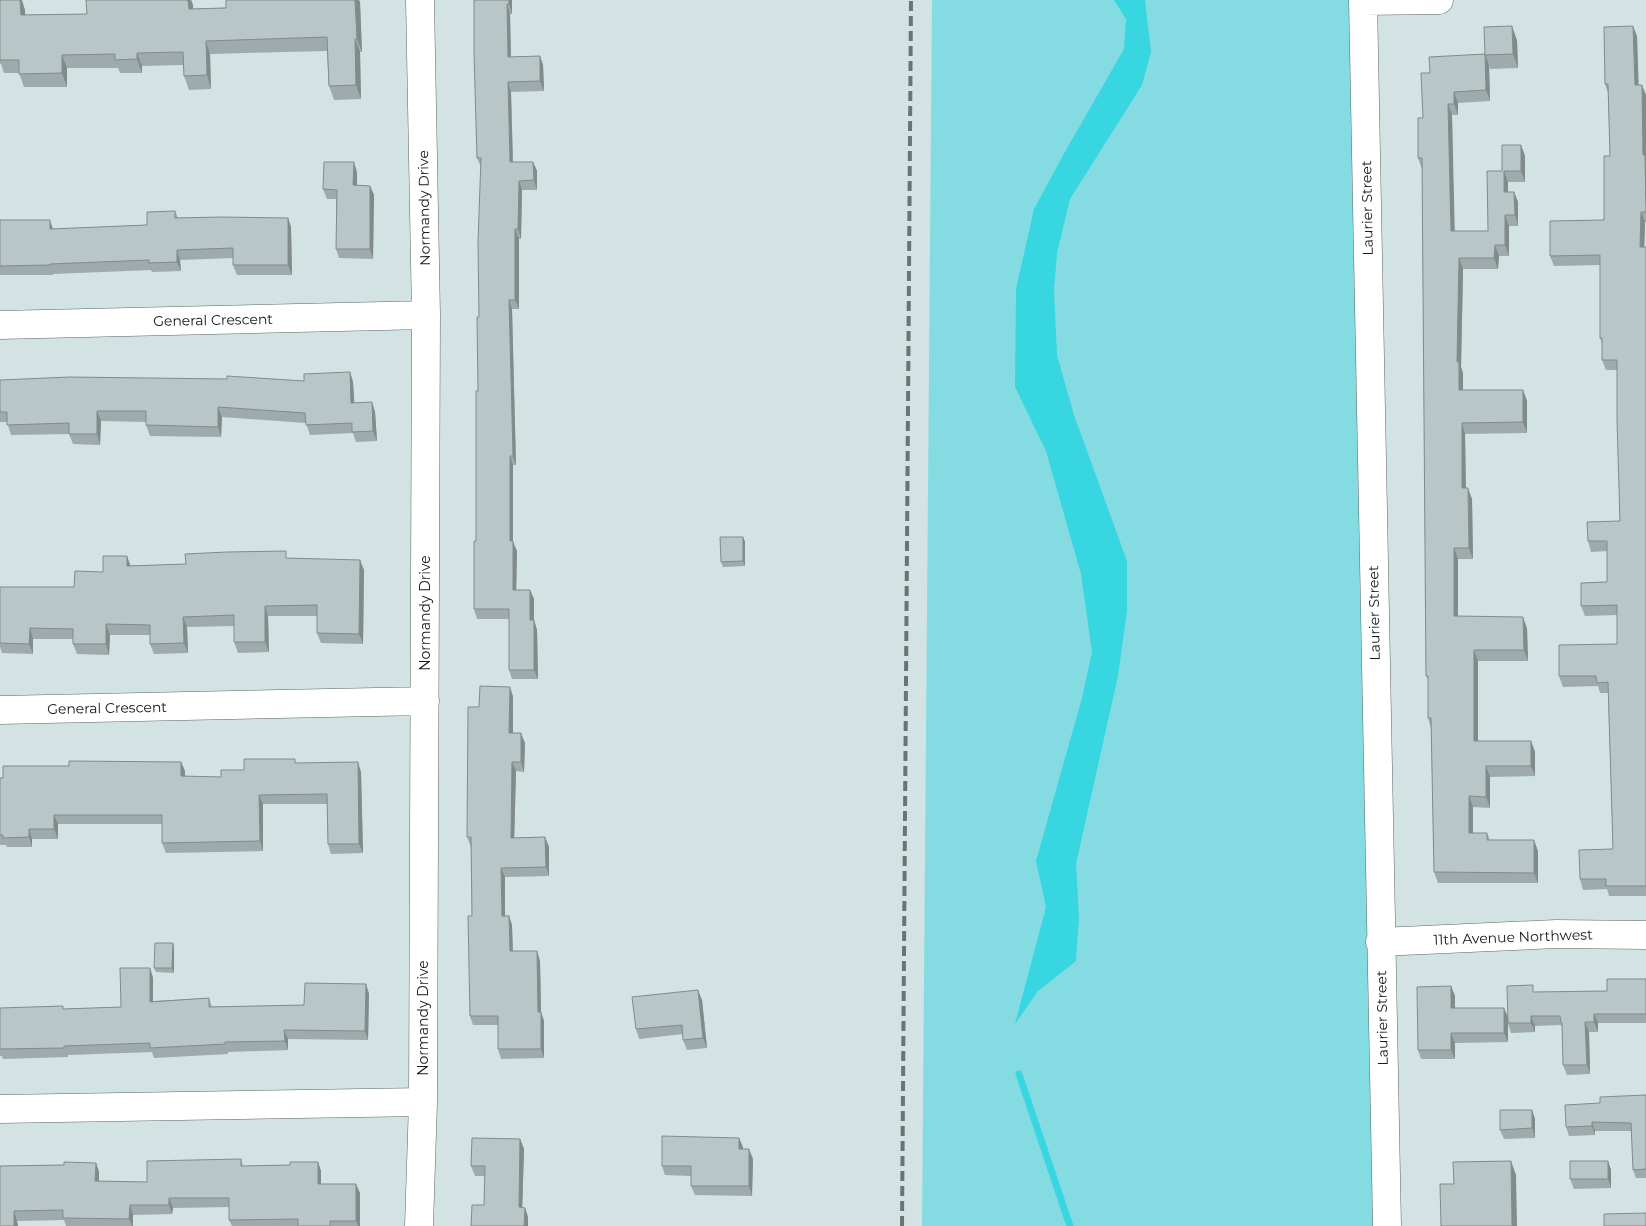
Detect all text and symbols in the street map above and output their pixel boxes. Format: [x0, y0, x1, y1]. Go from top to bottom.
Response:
street label: Normandy Drive [414, 150, 434, 266]
street label: Laurier Street [1357, 160, 1377, 256]
street label: General Crescent [153, 310, 273, 330]
street label: Normandy Drive [416, 555, 434, 671]
street label: Laurier Street [1364, 565, 1384, 661]
street label: General Crescent [47, 698, 167, 718]
street label: 11th Avenue Northwest [1433, 925, 1593, 949]
street label: Normandy Drive [414, 960, 432, 1076]
street label: Laurier Street [1372, 970, 1392, 1066]

